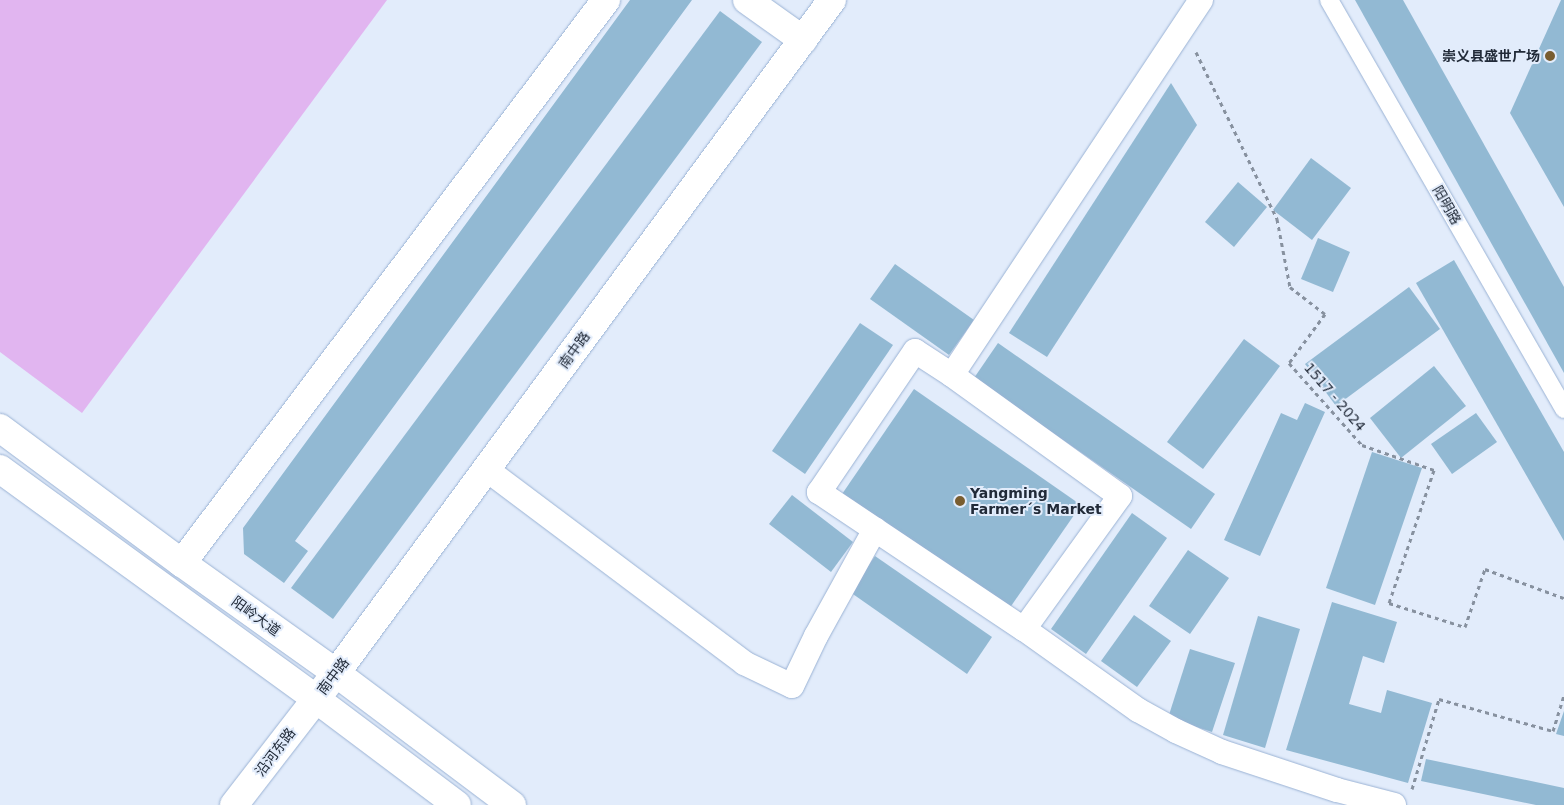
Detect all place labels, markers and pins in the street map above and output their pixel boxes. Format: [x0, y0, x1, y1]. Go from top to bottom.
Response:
place label: 崇义县盛世广场 [1442, 48, 1540, 64]
marker: 崇义县盛世广场 [1544, 50, 1556, 62]
place label: Yangming Farmer´s Market [970, 485, 1102, 518]
marker: Yangming Farmer´s Market [954, 495, 966, 507]

